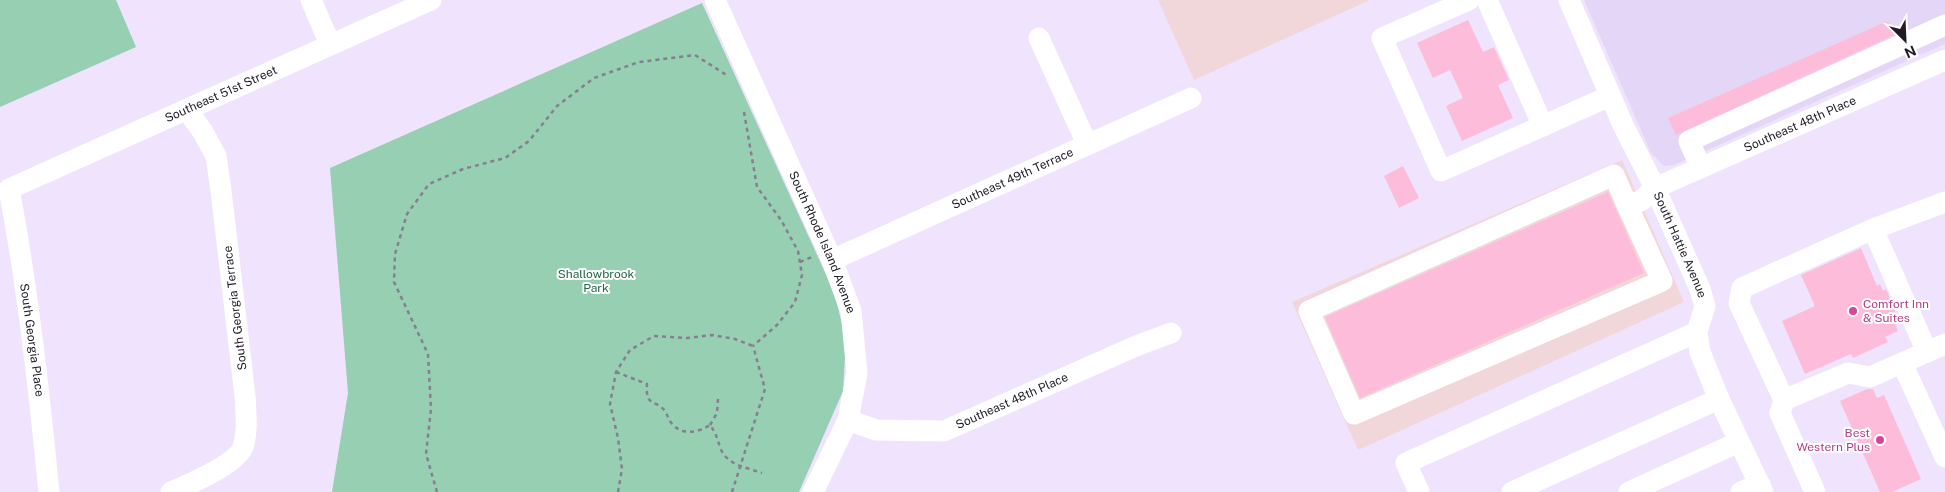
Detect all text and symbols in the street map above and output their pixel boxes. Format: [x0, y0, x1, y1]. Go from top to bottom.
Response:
north arrow [1880, 15, 1930, 65]
text: N [1902, 42, 1919, 61]
street label: Southeast 51st Street [163, 63, 280, 125]
street label: Southeast 48th Place [1742, 93, 1858, 155]
street label: Southeast 49th Terrace [949, 145, 1076, 212]
street label: South Rhode Island Avenue [786, 169, 858, 315]
street label: South Hattie Avenue [1651, 190, 1709, 300]
street label: South Georgia Terrace [220, 245, 250, 371]
park label: Shallowbrook Park [558, 267, 635, 295]
street label: South Georgia Place [17, 282, 47, 398]
place label: Comfort Inn & Suites [1863, 297, 1929, 325]
marker: Comfort Inn & Suites [1847, 305, 1859, 317]
street label: Southeast 48th Place [954, 370, 1070, 432]
place label: Best Western Plus [1796, 426, 1870, 454]
marker: Best Western Plus [1874, 434, 1886, 446]

